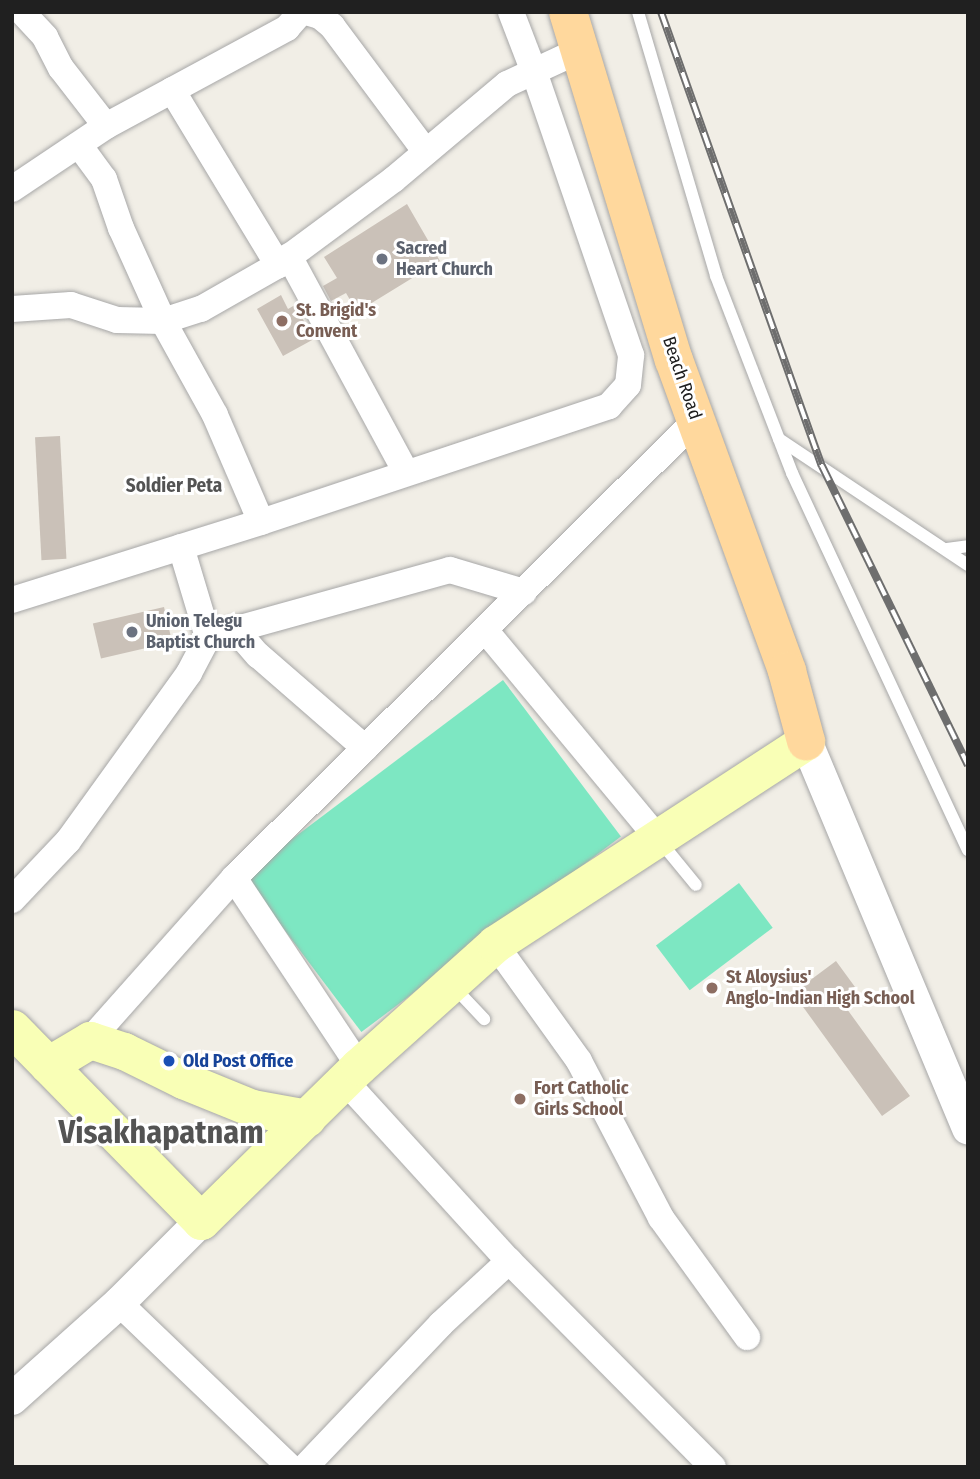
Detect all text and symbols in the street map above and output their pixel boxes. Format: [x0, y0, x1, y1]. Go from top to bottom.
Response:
place label: Sacred Heart Church [396, 238, 493, 280]
marker: Sacred Heart Church [374, 251, 390, 267]
place label: St. Brigid's Convent [296, 300, 376, 342]
marker: St. Brigid's Convent [274, 313, 290, 329]
street label: Beach Road [658, 334, 706, 422]
district label: Soldier Peta [126, 475, 222, 497]
place label: Union Telegu Baptist Church [146, 611, 255, 654]
marker: Union Telegu Baptist Church [124, 624, 140, 640]
place label: St Aloysius' Anglo-Indian High School [726, 967, 915, 1010]
marker: St Aloysius' Anglo-Indian High School [704, 980, 720, 996]
place label: Old Post Office [183, 1050, 293, 1072]
marker: Old Post Office [161, 1053, 177, 1069]
place label: Fort Catholic Girls School [534, 1078, 629, 1120]
marker: Fort Catholic Girls School [512, 1091, 528, 1107]
district label: Visakhapatnam [58, 1113, 264, 1151]

